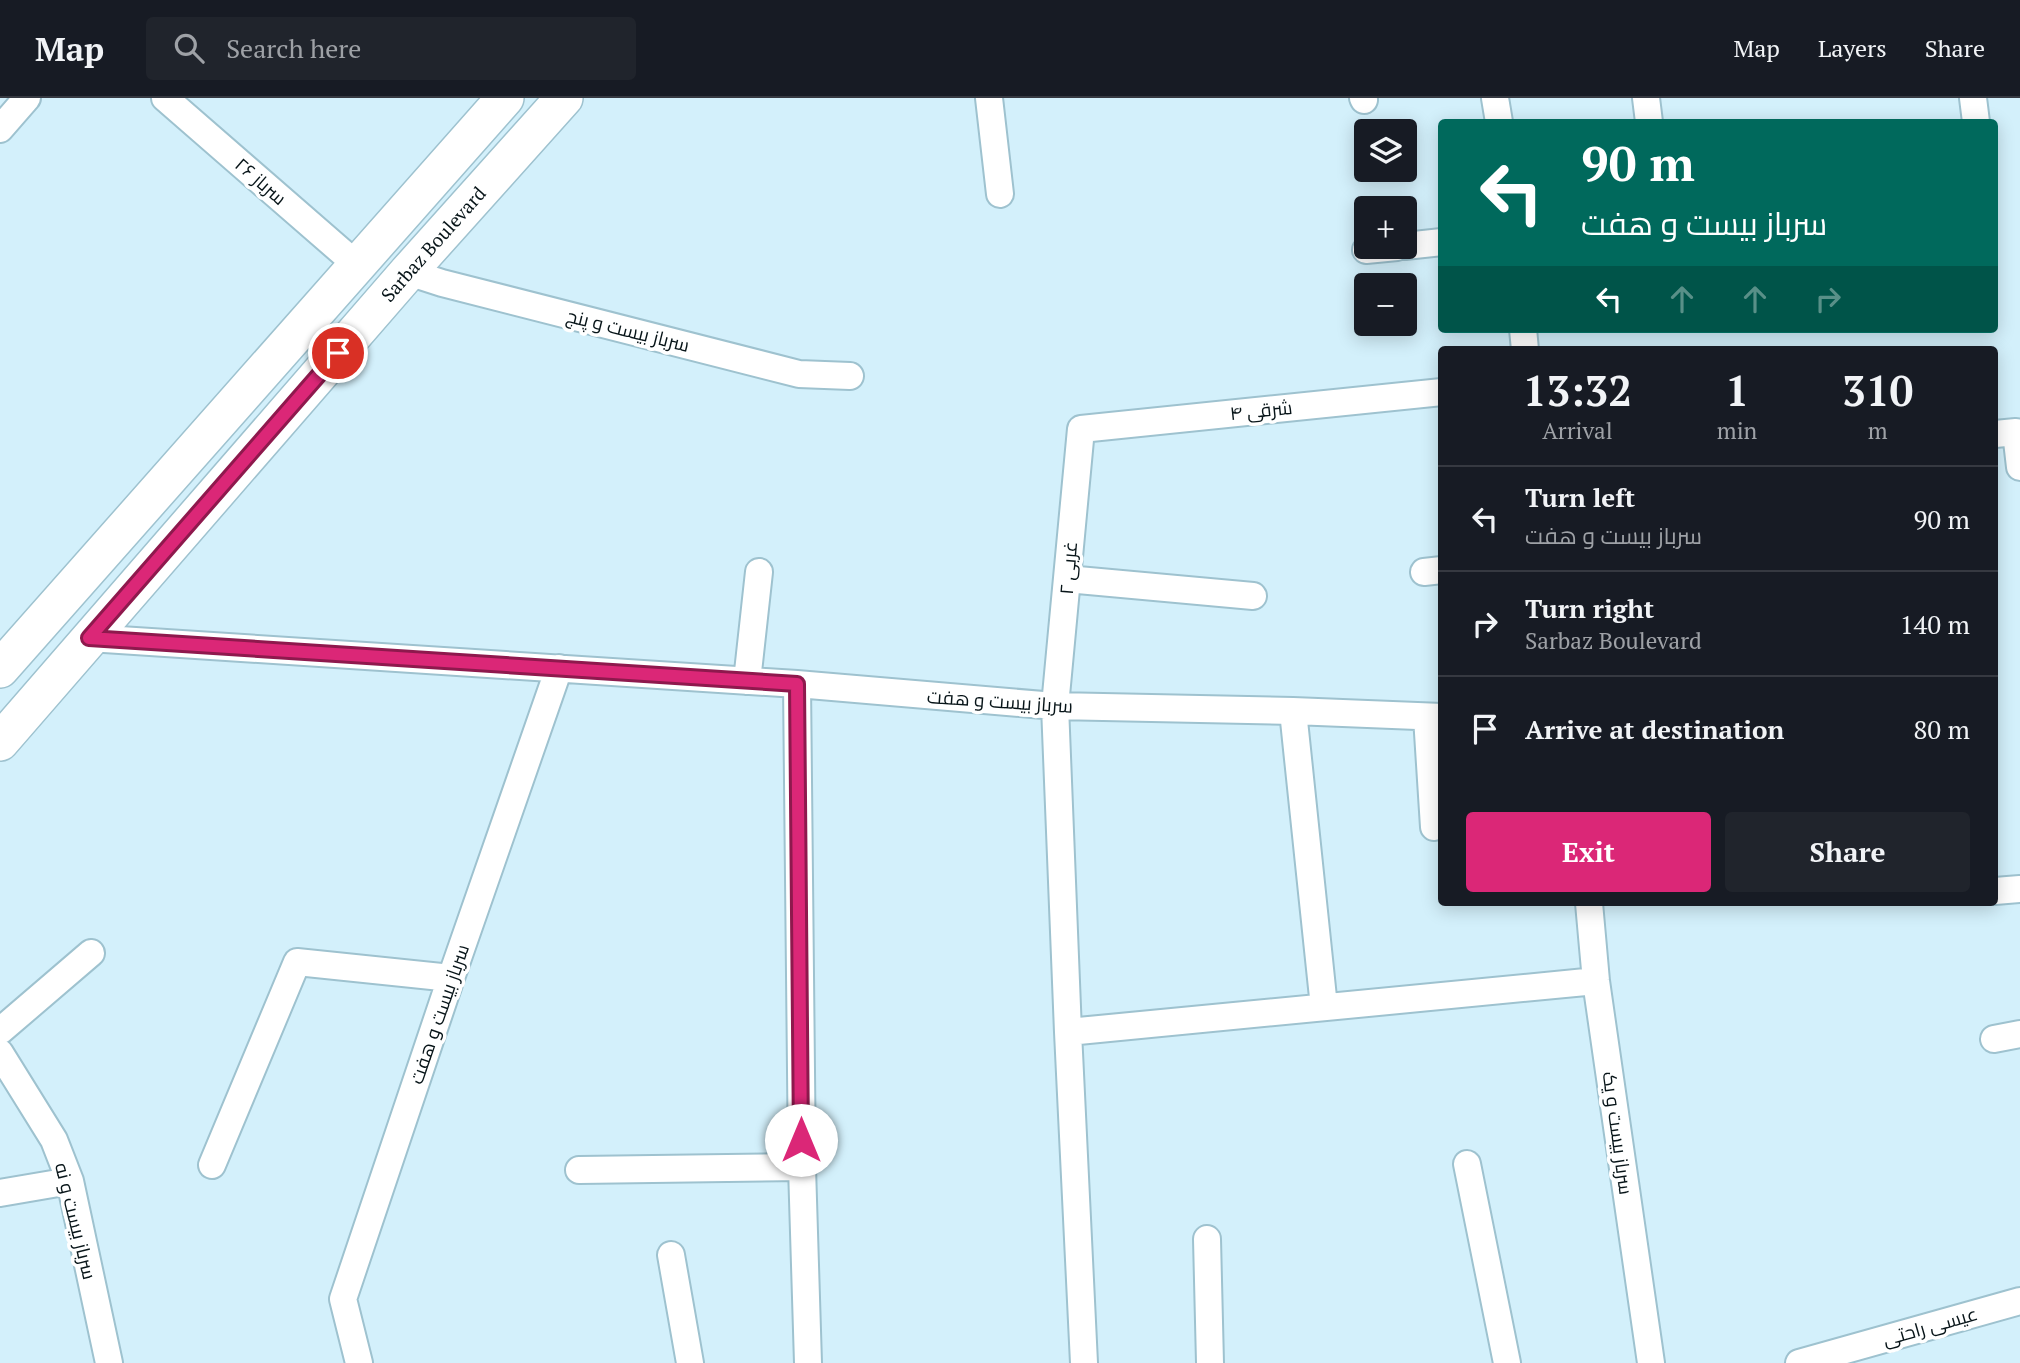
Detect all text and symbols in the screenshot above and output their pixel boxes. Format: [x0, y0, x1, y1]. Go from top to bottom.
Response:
search box [146, 17, 636, 80]
text: Map [35, 27, 104, 70]
icon: search [170, 29, 208, 67]
text: Search here [226, 31, 361, 65]
text: Map [1733, 32, 1780, 64]
text: Layers [1818, 32, 1887, 64]
text: Share [1925, 32, 1985, 64]
map controls [1354, 119, 1417, 336]
button: layers [1354, 119, 1417, 182]
text: 90 m [1581, 130, 1695, 195]
icon: left [1466, 147, 1557, 238]
street label: سرباز ۲۶ [230, 151, 292, 210]
street label: Sarbaz Boulevard [375, 181, 491, 307]
button: + [1354, 196, 1417, 259]
text: سرباز بیست و هفت [1581, 202, 1827, 244]
button: − [1354, 273, 1417, 336]
icon: left [1590, 280, 1628, 318]
icon: ahead [1663, 280, 1701, 318]
icon: ahead [1736, 280, 1774, 318]
icon: right [1809, 280, 1847, 318]
street label: سرباز بیست و پنج [563, 302, 692, 359]
pin [308, 323, 368, 383]
icon: arrive [319, 334, 357, 372]
text: 13:32 [1523, 362, 1632, 418]
text: 1 [1725, 362, 1749, 418]
text: 310 [1842, 362, 1913, 418]
street label: شرقی ۴ [1228, 394, 1294, 425]
text: Arrival [1542, 415, 1613, 446]
text: min [1717, 415, 1757, 446]
text: m [1868, 415, 1888, 446]
text: Turn left [1525, 480, 1635, 514]
icon: left [1466, 500, 1504, 538]
text: 90 m [1914, 502, 1970, 536]
text: سرباز بیست و هفت [1525, 520, 1702, 551]
street label: غربی ۲ [1053, 540, 1082, 596]
text: Turn right [1525, 591, 1654, 625]
icon: right [1466, 605, 1504, 643]
text: 140 m [1900, 607, 1970, 641]
text: Sarbaz Boulevard [1525, 625, 1702, 656]
street label: سرباز بیست و هفت [926, 683, 1074, 718]
icon: arrive [1466, 710, 1504, 748]
text: Arrive at destination [1525, 712, 1784, 746]
text: 80 m [1914, 712, 1970, 746]
button: Exit [1466, 812, 1711, 892]
button: Share [1725, 812, 1970, 892]
street label: سرباز بیست و هفت [403, 941, 474, 1087]
street label: سرباز بیست و یک [1597, 1070, 1640, 1196]
position arrow [764, 1103, 838, 1177]
street label: سرباز بیست و نه [50, 1160, 103, 1282]
street label: عیسی راحتی [1879, 1300, 1980, 1351]

